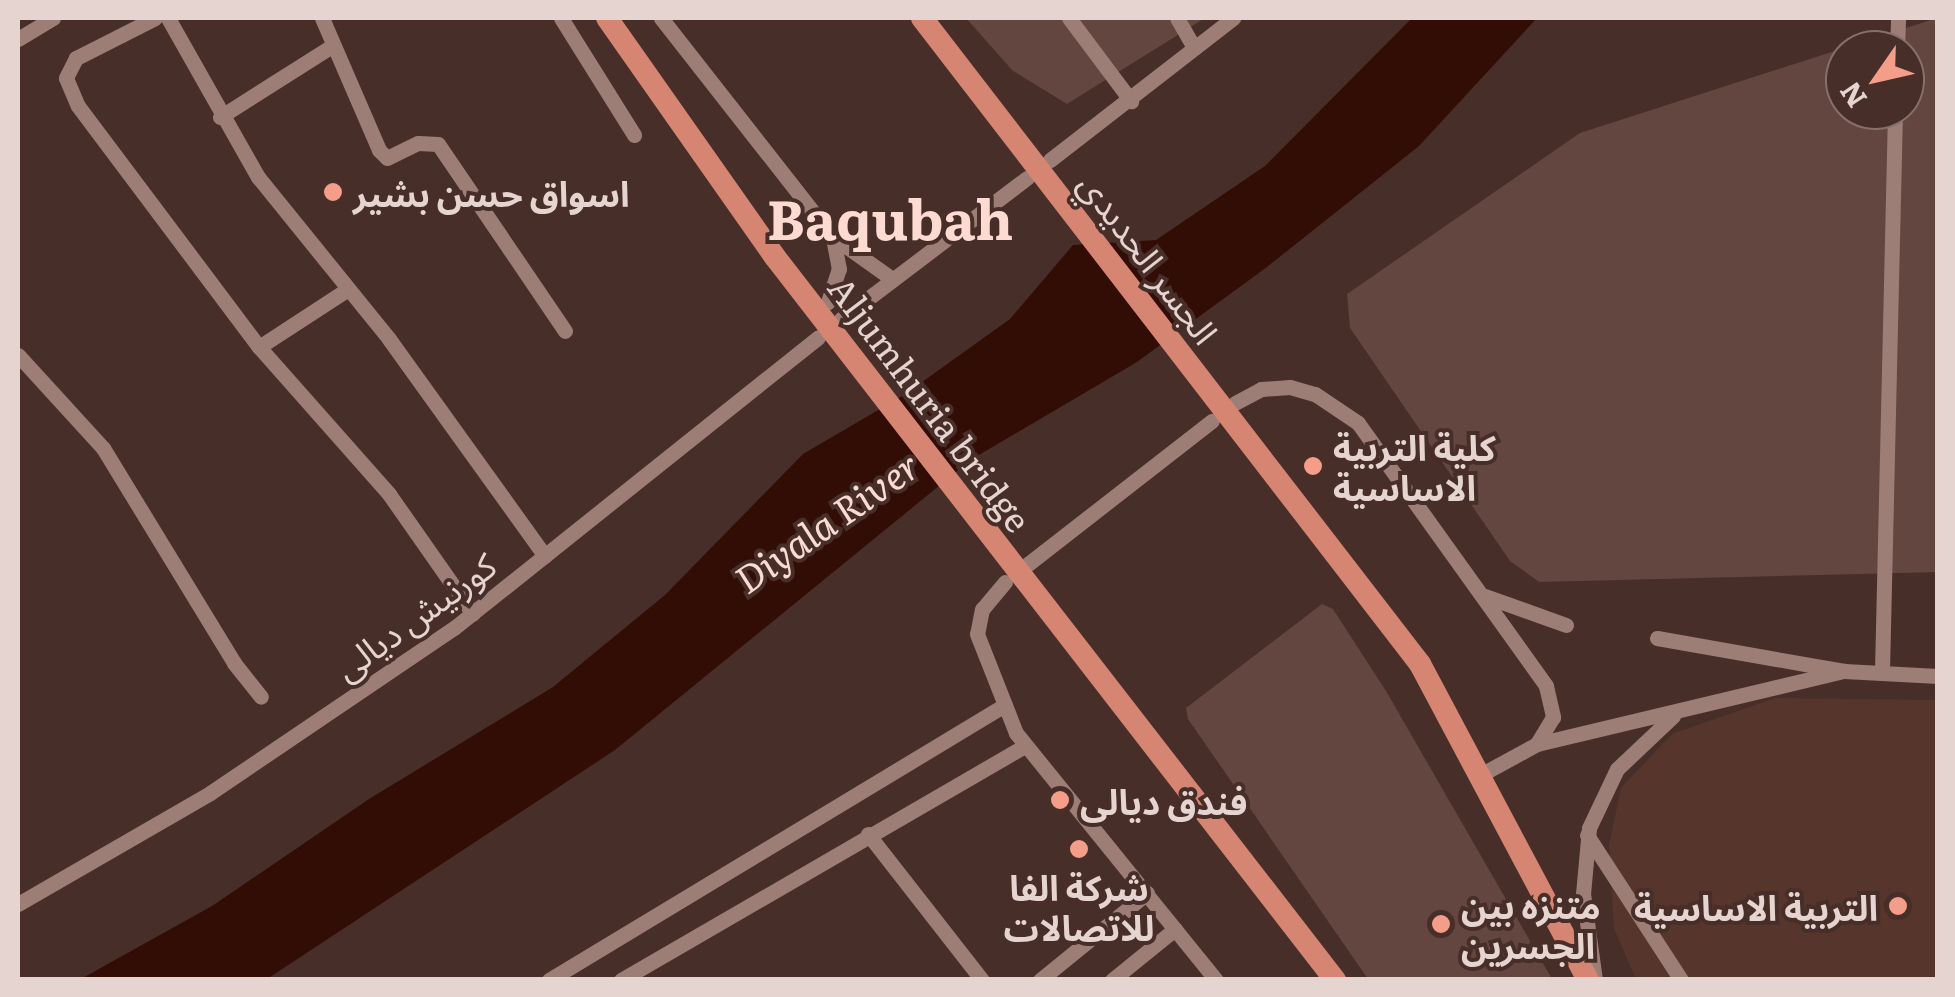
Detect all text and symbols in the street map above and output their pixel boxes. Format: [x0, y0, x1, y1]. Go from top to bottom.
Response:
north arrow [1825, 30, 1925, 130]
text: N [1828, 74, 1876, 117]
street label: الجسر الحديدي [1072, 163, 1228, 351]
place label: اسواق حسن بشير [353, 171, 629, 213]
marker: اسواق حسن بشير [322, 181, 344, 203]
district label: Baqubah [767, 184, 1013, 250]
street label: Aljumhuria bridge [821, 267, 1041, 539]
place label: كلية التربية الاساسية [1333, 425, 1496, 507]
water label: Diyala River [725, 441, 927, 601]
marker: كلية التربية الاساسية [1302, 455, 1324, 477]
street label: كورنيش ديالى [325, 543, 503, 687]
place label: فندق ديالى [1080, 779, 1247, 821]
marker: فندق ديالى [1049, 789, 1071, 811]
marker: شركة الفا للاتصالات [1068, 838, 1090, 860]
place label: شركة الفا للاتصالات [1003, 865, 1155, 947]
place label: متنزه بين الجسرين [1461, 883, 1601, 965]
place label: التربية الاساسية [1634, 885, 1878, 927]
marker: التربية الاساسية [1887, 895, 1909, 917]
marker: متنزه بين الجسرين [1430, 913, 1452, 935]

